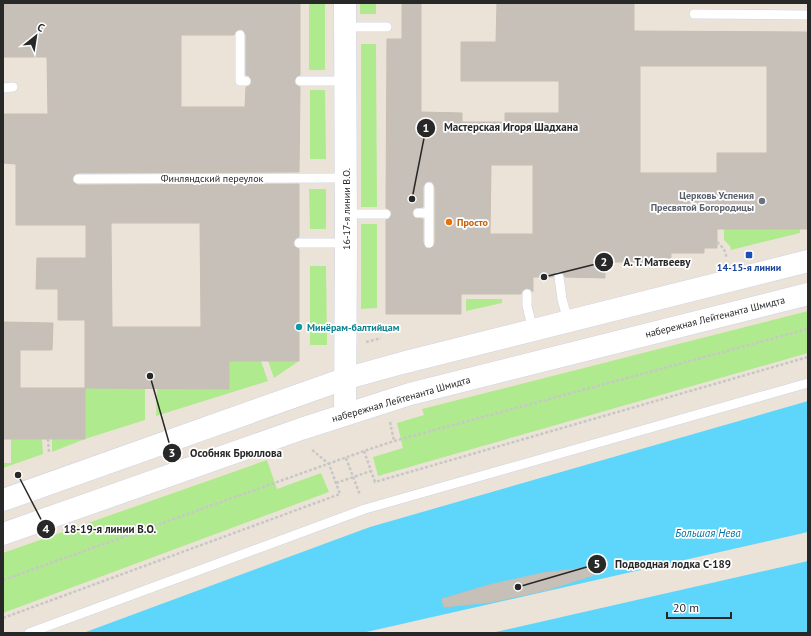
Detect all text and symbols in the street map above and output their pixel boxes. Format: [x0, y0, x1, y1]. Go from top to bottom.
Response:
north arrow [16, 16, 56, 56]
text: С [35, 20, 47, 35]
callout: Мастерская Игоря Шадхана [416, 116, 586, 139]
text: 1 [423, 120, 429, 135]
text: Мастерская Игоря Шадхана [444, 120, 578, 134]
street label: 16-17-я линии В.О. [340, 168, 353, 250]
street label: Финляндский переулок [161, 172, 264, 185]
place label: Церковь Успения Пресвятой Богородицы [651, 189, 754, 214]
marker: Церковь Успения Пресвятой Богородицы [757, 196, 767, 206]
place label: Просто [457, 216, 489, 229]
marker: Просто [444, 217, 454, 227]
marker: 14-15-я линии [744, 250, 754, 260]
callout: А. Т. Матвееву [594, 251, 699, 274]
text: 2 [601, 254, 607, 269]
text: А. Т. Матвееву [623, 255, 691, 269]
place label: 14-15-я линии [717, 261, 781, 274]
street label: набережная Лейтенанта Шмидта [644, 293, 786, 341]
place label: Минёрам-балтийцам [307, 321, 400, 334]
marker: Минёрам-балтийцам [294, 322, 304, 332]
street label: набережная Лейтенанта Шмидта [330, 373, 472, 425]
callout: Особняк Брюллова [162, 441, 290, 464]
text: 3 [169, 445, 175, 460]
text: Особняк Брюллова [190, 446, 282, 460]
callout: 18-19-я линии В.О. [36, 517, 164, 540]
text: 4 [43, 521, 50, 536]
text: 18-19-я линии В.О. [64, 522, 157, 536]
water label: Большая Нева [675, 526, 741, 540]
callout: Подводная лодка С-189 [587, 552, 739, 575]
text: 5 [594, 556, 600, 571]
text: Подводная лодка С-189 [615, 557, 731, 571]
scale bar [667, 594, 731, 620]
text: 20 m [673, 600, 699, 615]

